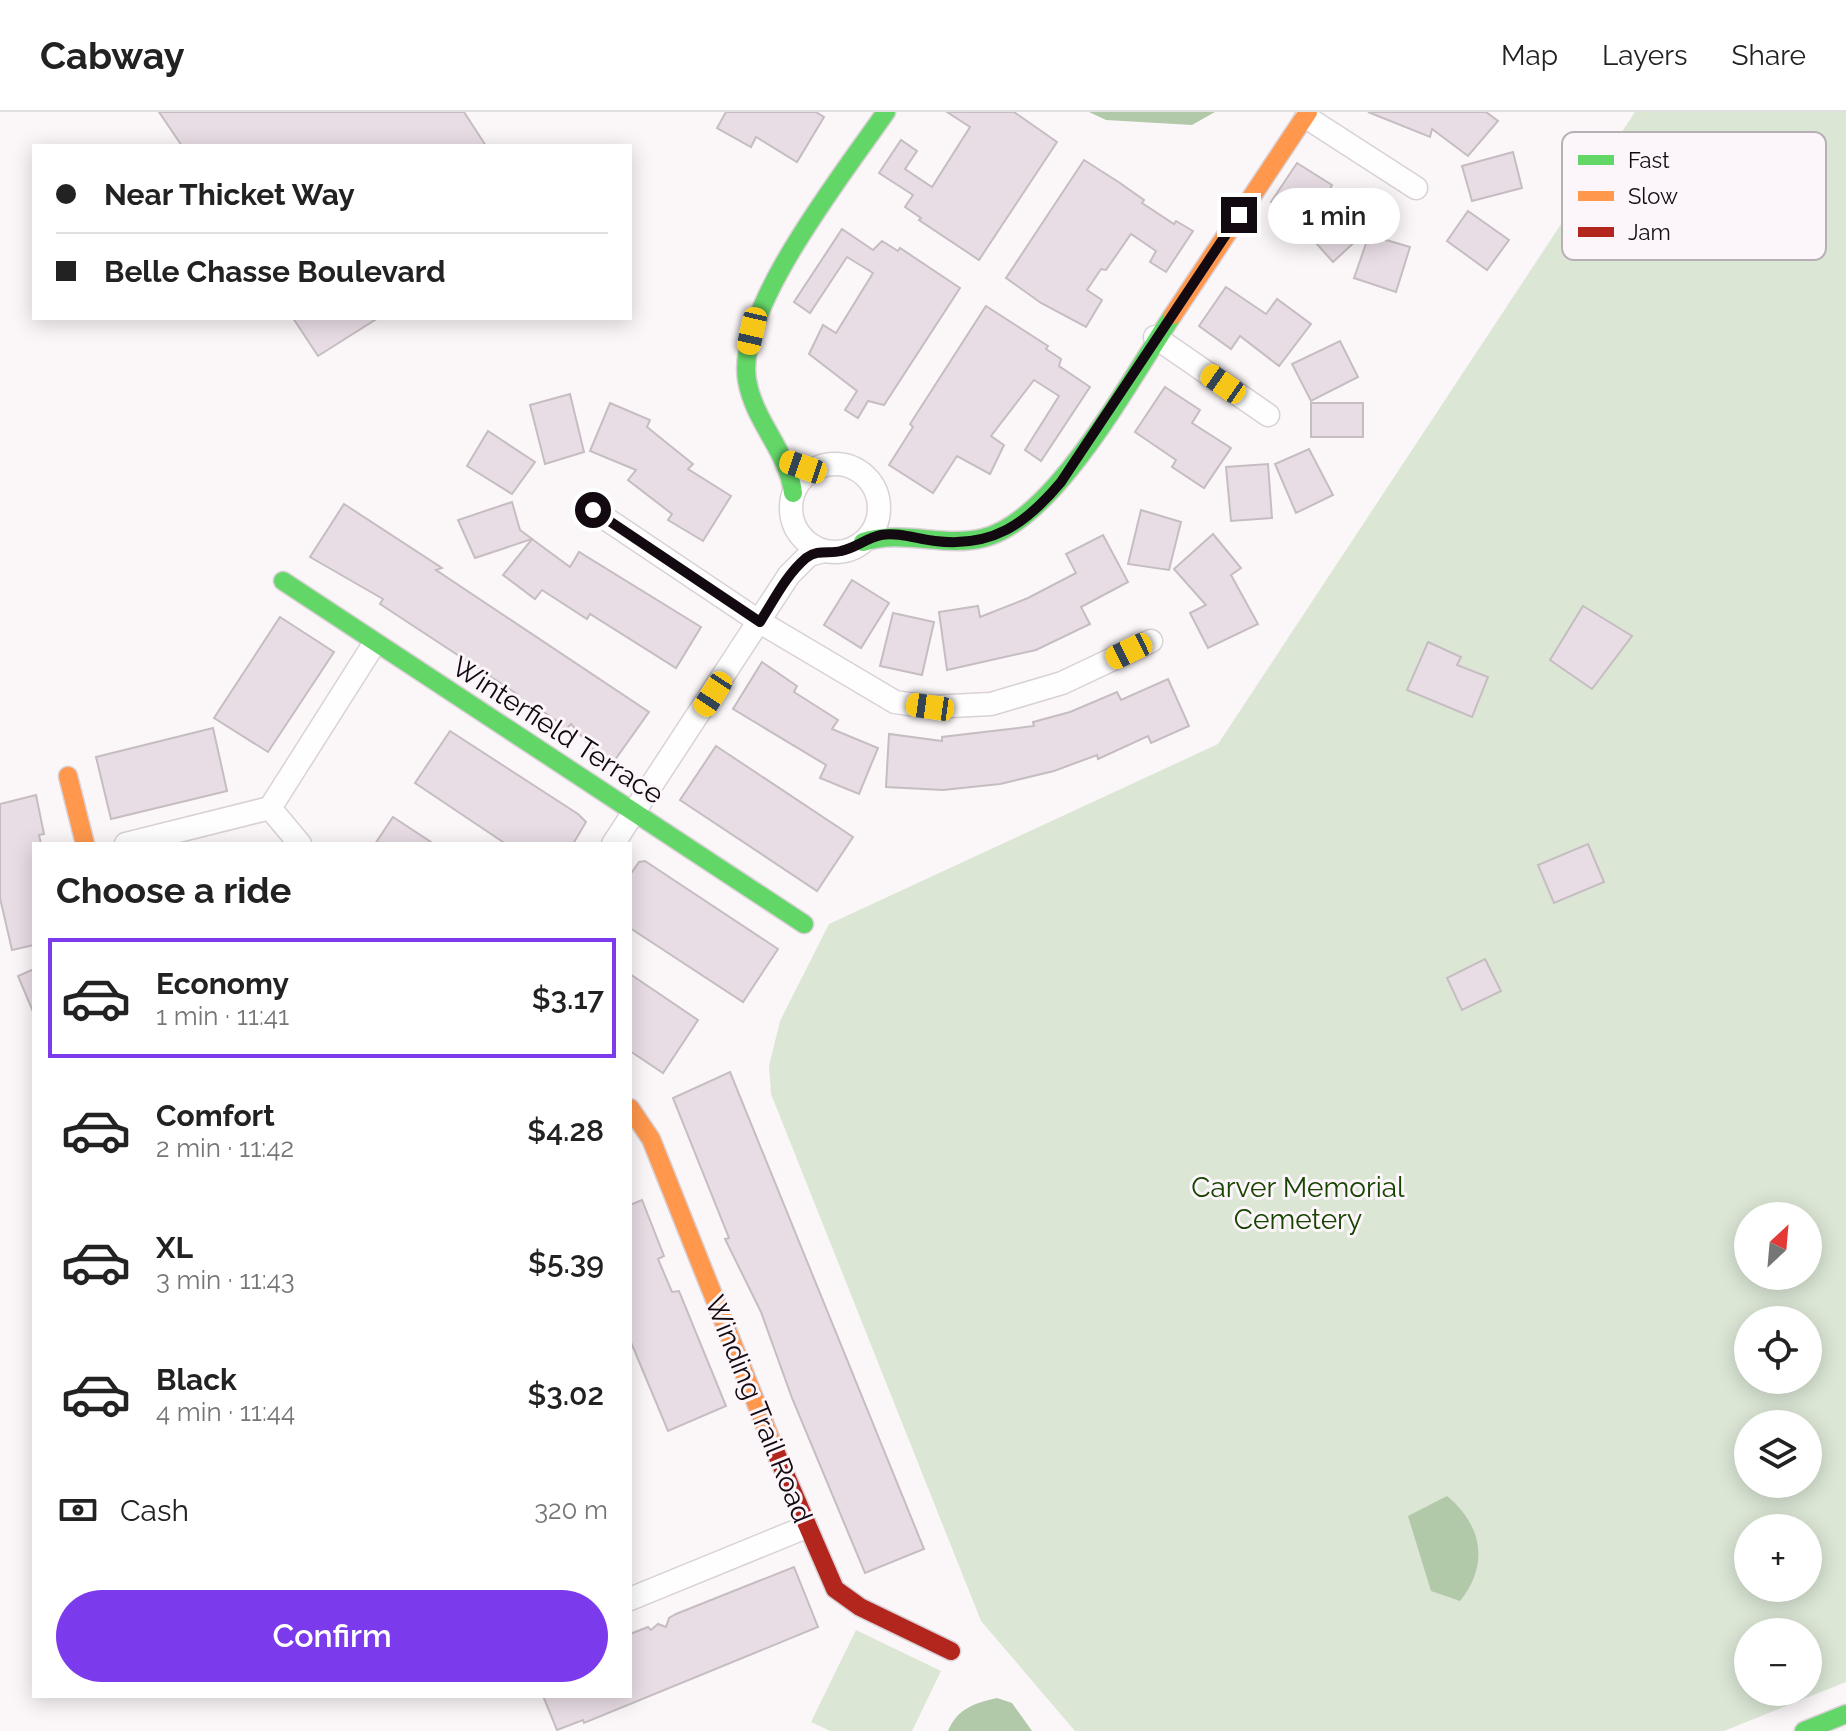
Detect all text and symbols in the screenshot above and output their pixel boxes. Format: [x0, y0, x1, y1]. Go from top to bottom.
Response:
text: Cabway [40, 33, 185, 78]
text: Map [1501, 39, 1558, 72]
text: Layers [1602, 39, 1688, 72]
text: Share [1732, 39, 1806, 72]
legend [1562, 132, 1826, 260]
text: Fast [1628, 147, 1670, 173]
text: Near Thicket Way [104, 177, 355, 212]
text: Slow [1628, 183, 1678, 209]
callout: 1 min [1267, 187, 1399, 243]
route end [1221, 197, 1257, 233]
text: 1 min [1302, 201, 1366, 231]
text: Jam [1628, 219, 1671, 245]
text: Belle Chasse Boulevard [104, 254, 446, 289]
car [735, 305, 769, 357]
car [1196, 360, 1250, 408]
car [776, 448, 830, 486]
route start [575, 492, 611, 528]
car [1102, 630, 1156, 672]
street label: Winterfield Terrace [446, 650, 670, 811]
car [690, 667, 736, 721]
car [905, 692, 955, 722]
text: Choose a ride [56, 869, 291, 911]
icon: car [60, 962, 132, 1034]
text: Economy [156, 966, 289, 1001]
text: $3.17 [532, 981, 604, 1016]
text: 1 min · 11:41 [156, 1001, 289, 1031]
icon: car [60, 1094, 132, 1166]
text: Comfort [156, 1098, 275, 1133]
text: $4.28 [527, 1113, 604, 1148]
text: 2 min · 11:42 [156, 1133, 294, 1163]
park label: Carver Memorial Cemetery [1191, 1171, 1405, 1236]
north arrow [1734, 1202, 1822, 1290]
map controls [1734, 1202, 1822, 1706]
icon: car [60, 1226, 132, 1298]
text: XL [156, 1230, 193, 1265]
text: $5.39 [528, 1245, 604, 1280]
text: 3 min · 11:43 [156, 1265, 295, 1295]
street label: Winding Trail Road [698, 1291, 819, 1528]
button: locate [1734, 1306, 1822, 1394]
icon: car [60, 1358, 132, 1430]
text: Black [156, 1362, 237, 1397]
text: $3.02 [527, 1377, 604, 1412]
text: 4 min · 11:44 [156, 1397, 295, 1427]
button: layers [1734, 1410, 1822, 1498]
icon: cash [56, 1488, 100, 1532]
text: Cash [120, 1493, 189, 1528]
text: 320 m [534, 1495, 608, 1525]
button: + [1734, 1514, 1822, 1602]
button: Confirm [56, 1590, 608, 1682]
button: − [1734, 1618, 1822, 1706]

